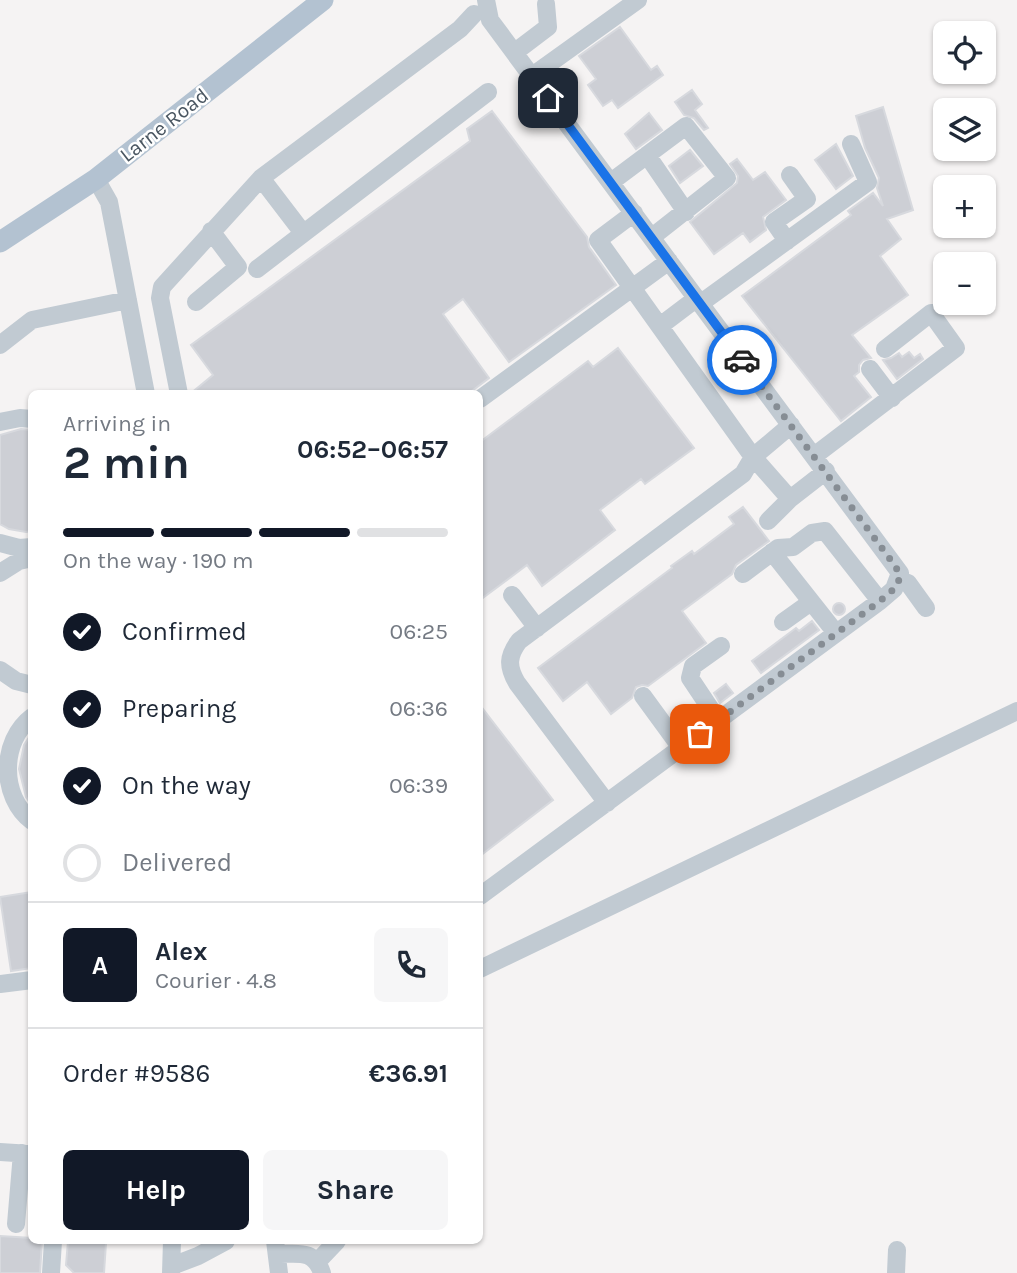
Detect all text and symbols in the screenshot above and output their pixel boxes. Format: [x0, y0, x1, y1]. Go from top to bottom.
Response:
map controls [933, 21, 996, 315]
button: locate [933, 21, 996, 84]
pin [518, 68, 578, 128]
icon: home [529, 79, 567, 117]
street label: Larne Road [115, 83, 213, 167]
button: layers [933, 98, 996, 161]
button: + [933, 175, 996, 238]
button: − [933, 252, 996, 315]
courier [707, 325, 777, 395]
icon: car [723, 341, 761, 379]
text: Arriving in [63, 410, 171, 437]
text: 06:52–06:57 [297, 434, 448, 465]
text: 2 min [63, 436, 190, 490]
text: On the way · 190 m [63, 547, 254, 574]
icon: check [63, 613, 101, 651]
text: Confirmed [122, 616, 247, 647]
text: 06:25 [390, 618, 448, 645]
icon: check [63, 690, 101, 728]
text: Preparing [122, 693, 236, 724]
text: 06:36 [389, 695, 448, 722]
pin [670, 704, 730, 764]
icon: bag [681, 715, 719, 753]
icon: check [63, 767, 101, 805]
text: On the way [122, 770, 251, 801]
text: 06:39 [389, 772, 448, 799]
text: Delivered [122, 847, 232, 878]
button: phone [374, 928, 448, 1002]
text: Alex [155, 936, 207, 967]
text: A [92, 950, 108, 981]
text: Courier · 4.8 [155, 967, 277, 994]
text: Order #9586 [63, 1058, 210, 1089]
text: €36.91 [369, 1058, 448, 1089]
button: Help [63, 1150, 249, 1230]
button: Share [263, 1150, 448, 1230]

